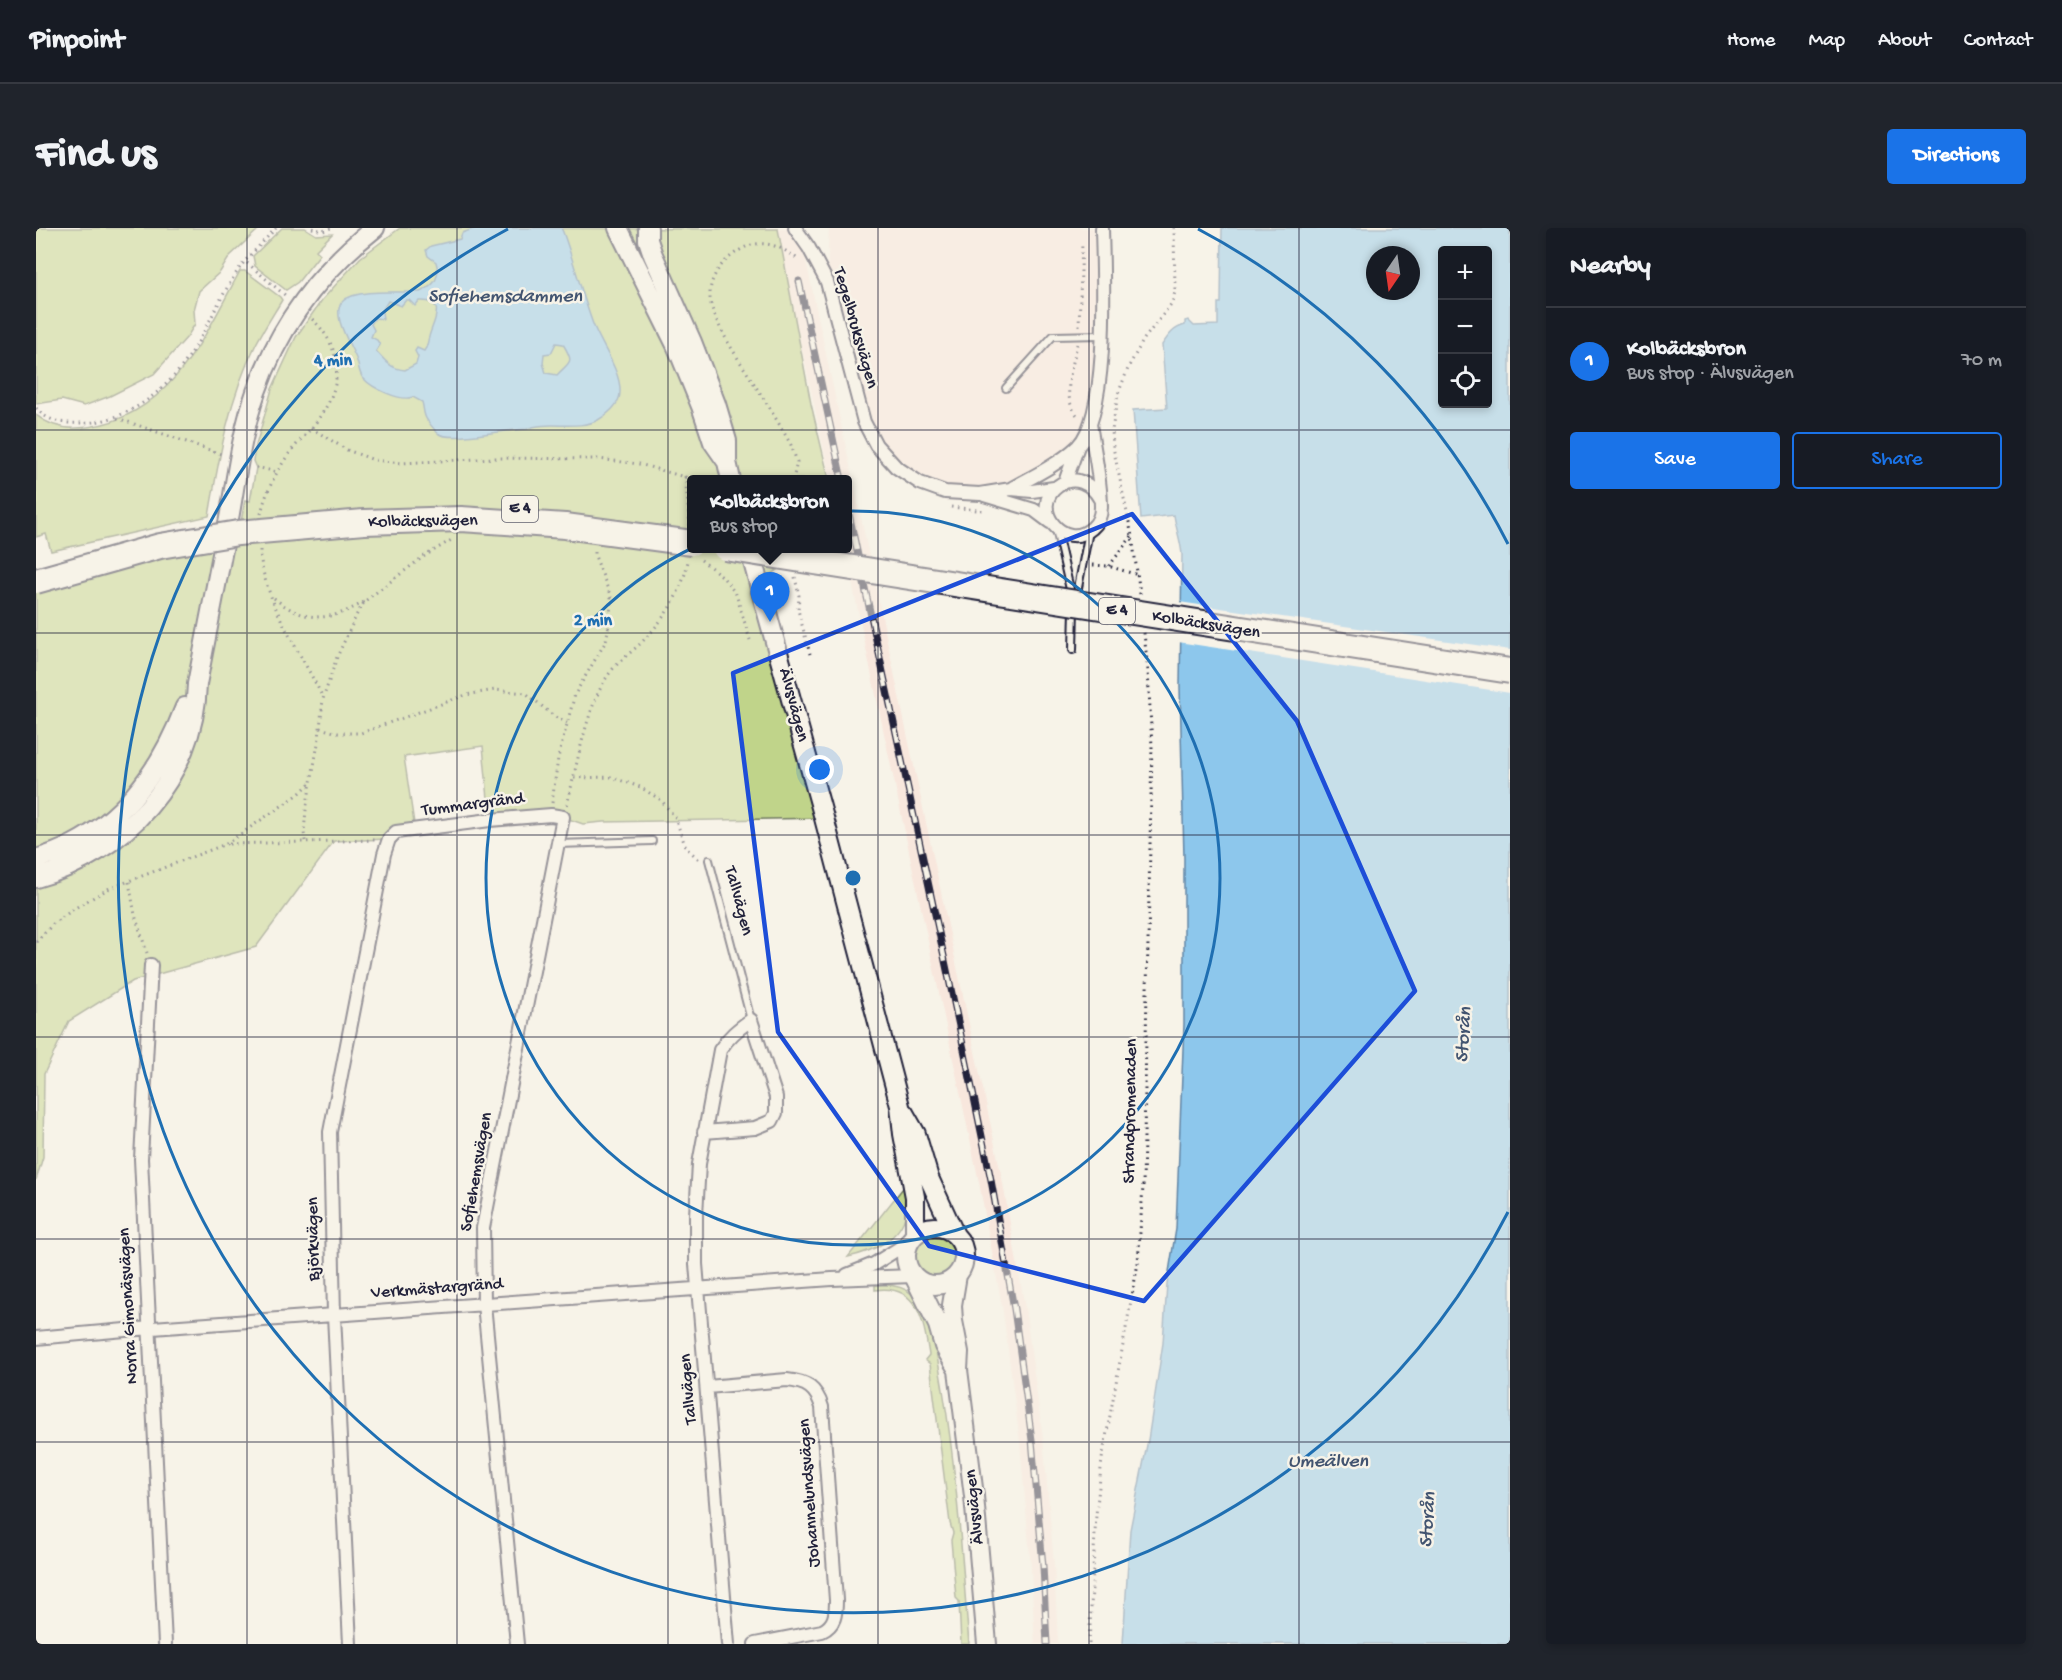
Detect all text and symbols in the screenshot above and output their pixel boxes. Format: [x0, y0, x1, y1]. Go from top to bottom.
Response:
text: Pinpoint [30, 25, 124, 58]
text: Home [1727, 29, 1775, 54]
text: Map [1808, 29, 1845, 54]
text: About [1878, 29, 1931, 54]
text: Contact [1964, 29, 2032, 54]
button: Directions [1887, 129, 2026, 184]
text: Find us [36, 132, 156, 181]
north arrow [1366, 246, 1420, 300]
map controls [1438, 246, 1492, 408]
button: + [1438, 246, 1492, 300]
text: Nearby [1570, 252, 1651, 283]
street label: Tegelbruksvägen [827, 264, 882, 391]
water label: Sofiehemsdammen [428, 286, 583, 309]
button: − [1438, 300, 1492, 354]
text: Kolbäcksbron [1627, 337, 1746, 363]
text: 1 [1585, 350, 1594, 373]
text: 70 m [1961, 350, 2002, 373]
text: 4 min [313, 351, 352, 372]
button: locate [1438, 354, 1492, 408]
text: Bus stop · Älvsvägen [1627, 363, 1794, 386]
button: Save [1570, 432, 1780, 489]
button: Share [1792, 432, 2002, 489]
popup [687, 475, 852, 553]
text: Kolbäcksbron [710, 490, 829, 516]
road number: E 4 [502, 496, 538, 522]
street label: Kolbäcksvägen [368, 511, 478, 533]
text: Bus stop [710, 516, 778, 539]
pin: 1 [750, 572, 790, 622]
road number: E 4 [1099, 598, 1135, 624]
street label: Kolbäcksvägen [1150, 606, 1262, 644]
text: 2 min [574, 611, 613, 632]
street label: Älvsvägen [773, 666, 813, 744]
your location [805, 755, 834, 784]
street label: Tummargränd [420, 788, 527, 822]
street label: Tallvägen [718, 863, 757, 938]
centre of rings [843, 868, 863, 888]
water label: Storån [1452, 1006, 1478, 1063]
street label: Strandpromenaden [1119, 1038, 1143, 1184]
street label: Sofiehemsvägen [456, 1110, 498, 1233]
street label: Björkvägen [303, 1196, 325, 1282]
street label: Norra Gimonäsvägen [114, 1227, 144, 1385]
street label: Verkmästargränd [369, 1274, 505, 1304]
street label: Tallvägen [675, 1352, 703, 1426]
street label: Johannelundsvägen [794, 1417, 826, 1568]
water label: Umeälven [1288, 1451, 1369, 1474]
street label: Älvsvägen [961, 1468, 989, 1545]
water label: Storån [1416, 1491, 1442, 1548]

